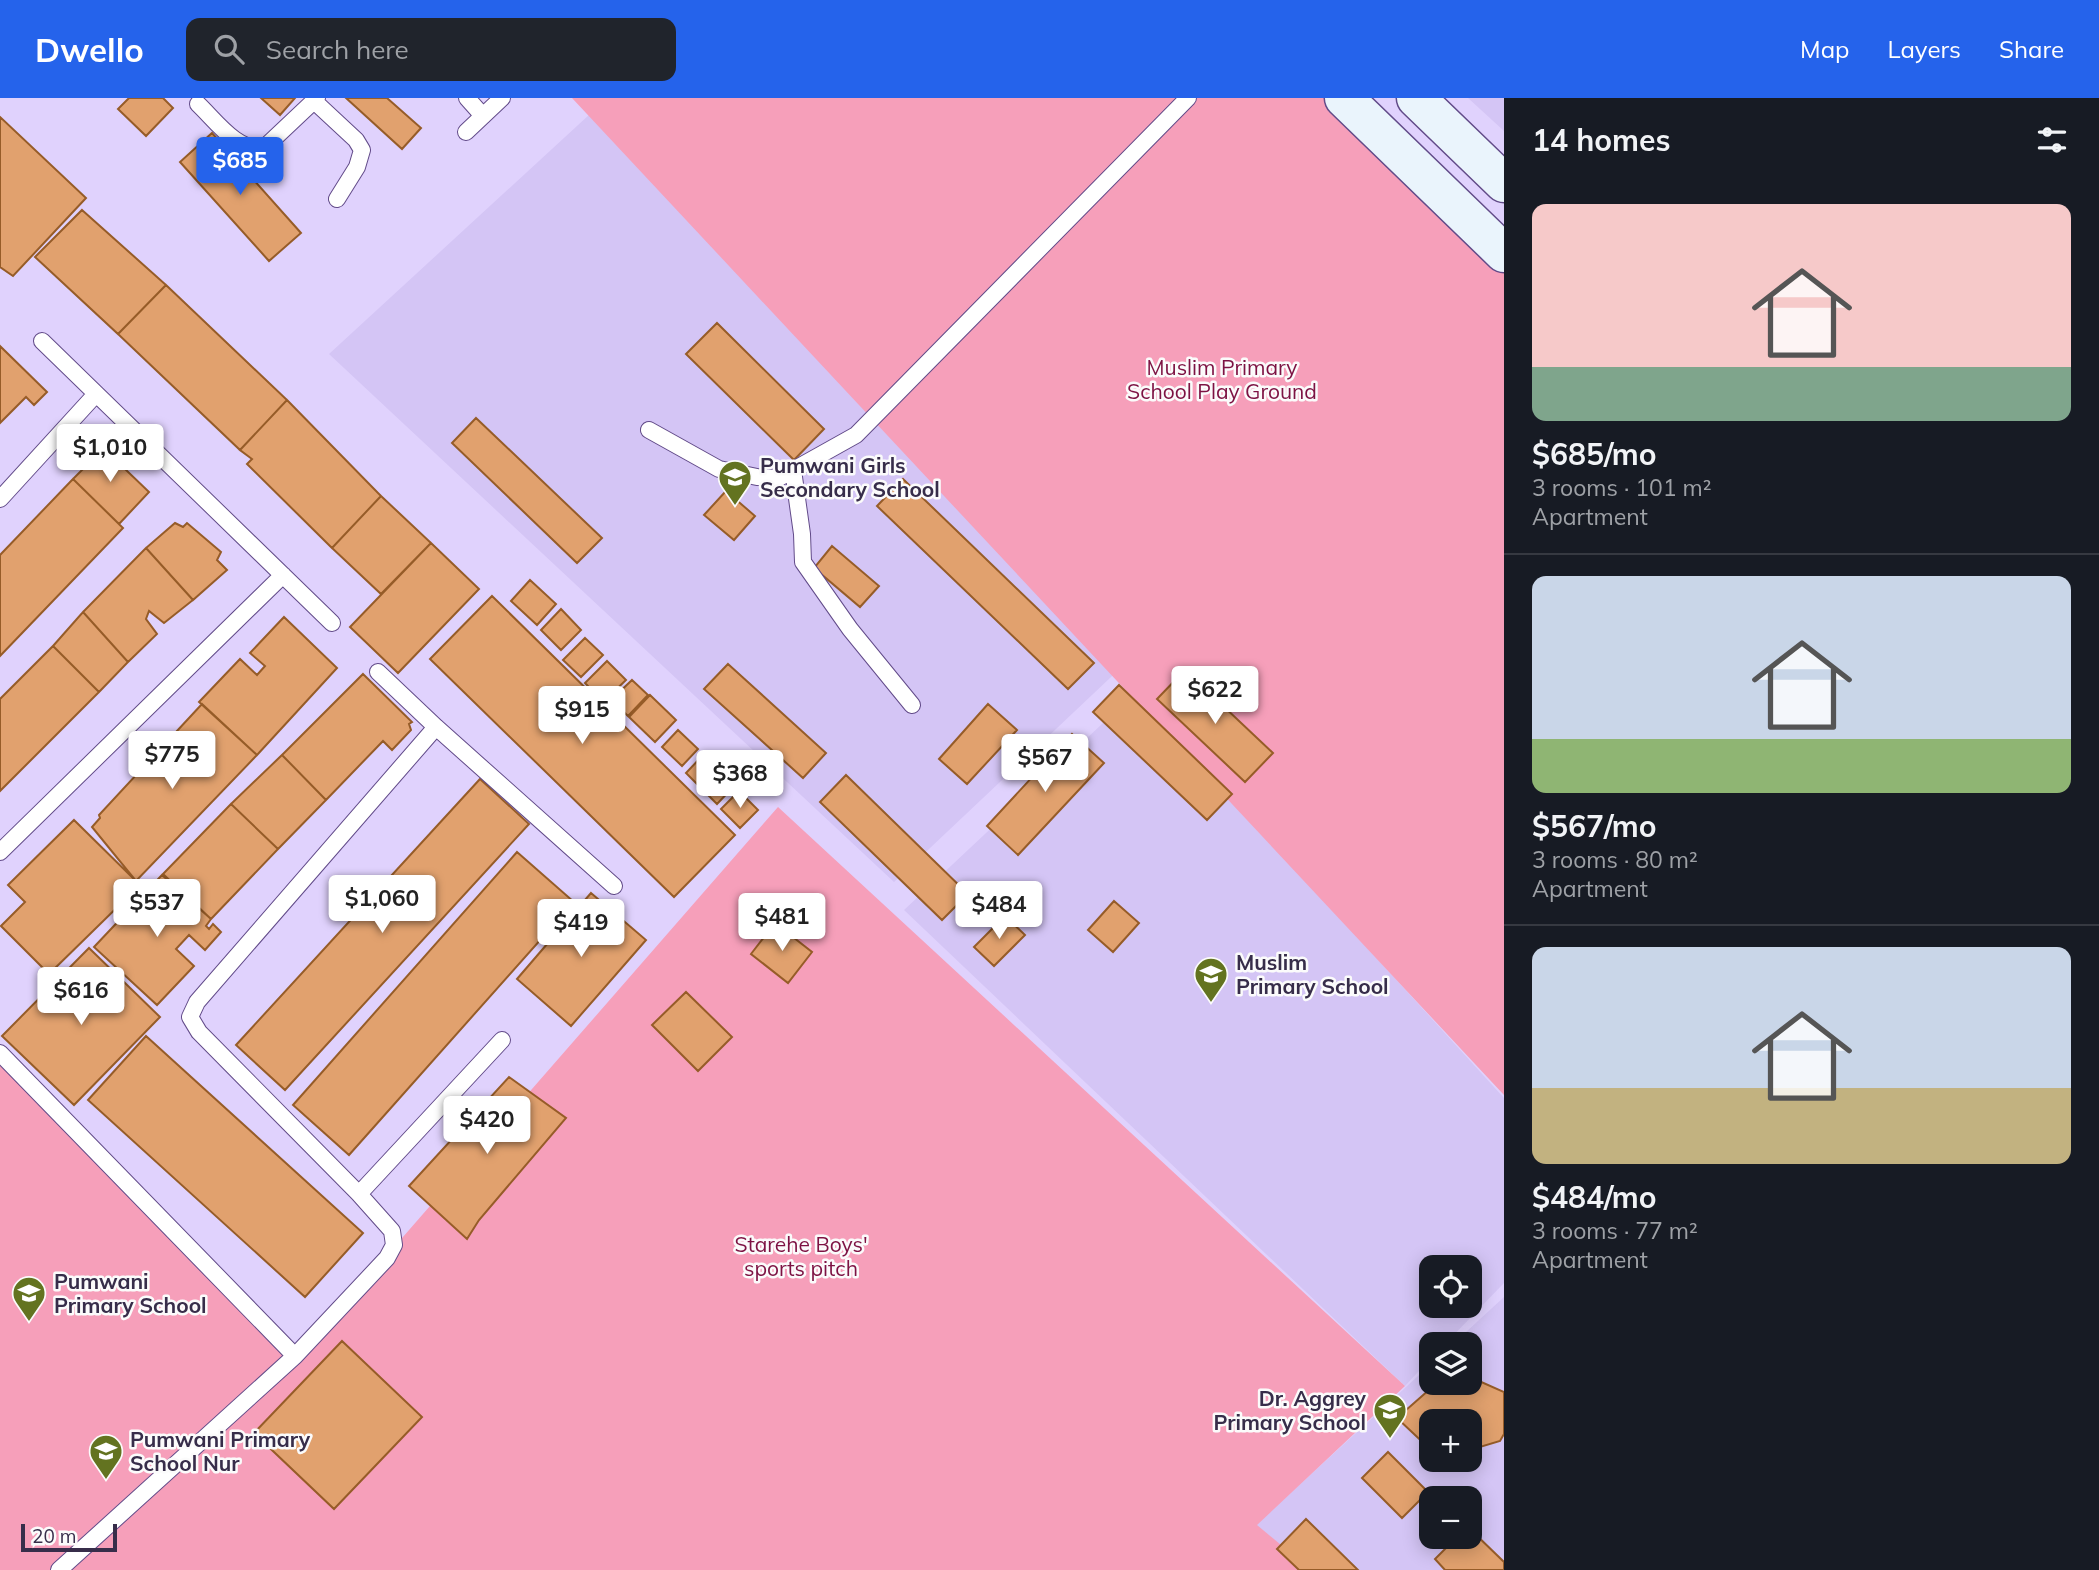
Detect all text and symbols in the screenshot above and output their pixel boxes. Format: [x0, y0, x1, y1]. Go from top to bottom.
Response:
search box [186, 18, 676, 81]
text: Dwello [35, 29, 144, 70]
icon: search [210, 30, 248, 68]
text: Search here [266, 33, 409, 66]
text: Map [1800, 34, 1849, 64]
text: Layers [1887, 34, 1961, 64]
text: Share [1999, 34, 2064, 64]
text: 14 homes [1532, 121, 1671, 159]
icon: filters [2033, 121, 2071, 159]
pin: $685 [199, 138, 281, 197]
text: $685 [212, 145, 268, 174]
icon: home [1739, 250, 1865, 376]
park label: Muslim Primary School Play Ground [1127, 354, 1317, 404]
pin: $1,010 [53, 424, 167, 484]
text: $1,010 [73, 432, 147, 461]
text: $685/mo [1532, 435, 1656, 473]
place label: Pumwani Girls Secondary School [760, 452, 940, 502]
school or university icon: Pumwani Girls Secondary School [716, 458, 754, 507]
text: 3 rooms · 101 m² [1532, 473, 1712, 502]
text: Apartment [1532, 502, 1648, 531]
icon: home [1739, 622, 1865, 748]
pin: $622 [1174, 666, 1256, 726]
text: $622 [1187, 674, 1243, 703]
pin: $915 [541, 686, 623, 746]
text: $915 [554, 694, 610, 723]
pin: $775 [131, 732, 213, 791]
pin: $567 [1004, 734, 1086, 794]
text: $775 [144, 739, 200, 768]
text: $567 [1017, 742, 1073, 771]
pin: $368 [699, 750, 781, 810]
text: $368 [712, 758, 768, 787]
text: $567/mo [1532, 807, 1656, 845]
text: 3 rooms · 80 m² [1532, 845, 1698, 874]
text: Apartment [1532, 874, 1648, 903]
pin: $1,060 [325, 876, 439, 935]
pin: $537 [116, 880, 198, 939]
pin: $484 [958, 882, 1040, 941]
text: $1,060 [345, 883, 419, 912]
text: $537 [129, 887, 185, 916]
text: $484 [971, 889, 1027, 918]
pin: $481 [741, 894, 823, 953]
pin: $419 [540, 900, 622, 959]
text: $481 [754, 901, 810, 930]
text: $419 [553, 907, 609, 936]
place label: Muslim Primary School [1236, 949, 1389, 999]
school or university icon: Muslim Primary School [1192, 955, 1230, 1004]
pin: $616 [40, 968, 122, 1027]
text: $616 [53, 975, 109, 1004]
icon: home [1739, 993, 1865, 1119]
pin: $420 [446, 1096, 528, 1156]
text: $420 [459, 1104, 515, 1133]
text: $484/mo [1532, 1178, 1656, 1216]
text: 3 rooms · 77 m² [1532, 1216, 1698, 1245]
park label: Starehe Boys' sports pitch [734, 1231, 868, 1281]
text: Apartment [1532, 1245, 1648, 1274]
map controls [1419, 1255, 1482, 1549]
button: locate [1419, 1255, 1482, 1318]
place label: Pumwani Primary School [54, 1268, 207, 1318]
school or university icon: Pumwani Primary School [10, 1274, 48, 1323]
button: layers [1419, 1332, 1482, 1395]
place label: Dr. Aggrey Primary School [1213, 1385, 1367, 1435]
school or university icon: Dr. Aggrey Primary School [1371, 1391, 1409, 1440]
button: + [1419, 1409, 1482, 1472]
place label: Pumwani Primary School Nur [130, 1426, 311, 1476]
school or university icon: Pumwani Primary School Nur [87, 1432, 125, 1481]
button: − [1419, 1486, 1482, 1549]
scale bar [21, 1521, 117, 1553]
text: 20 m [32, 1524, 76, 1548]

